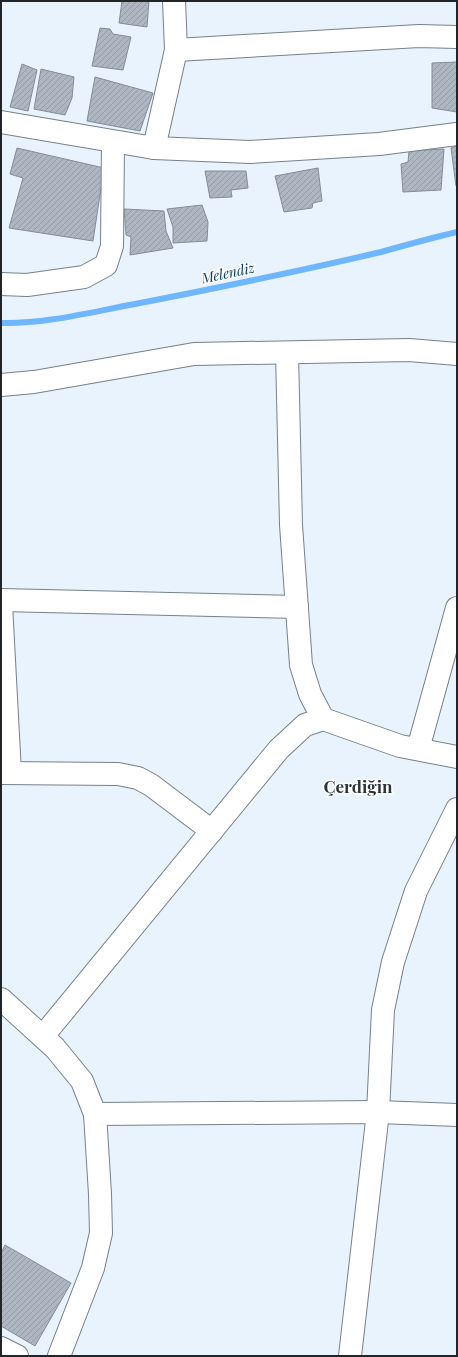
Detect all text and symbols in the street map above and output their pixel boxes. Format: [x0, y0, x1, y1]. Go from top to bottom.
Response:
water label: Melendiz [199, 257, 257, 288]
district label: Çerdiğin [324, 775, 393, 797]

